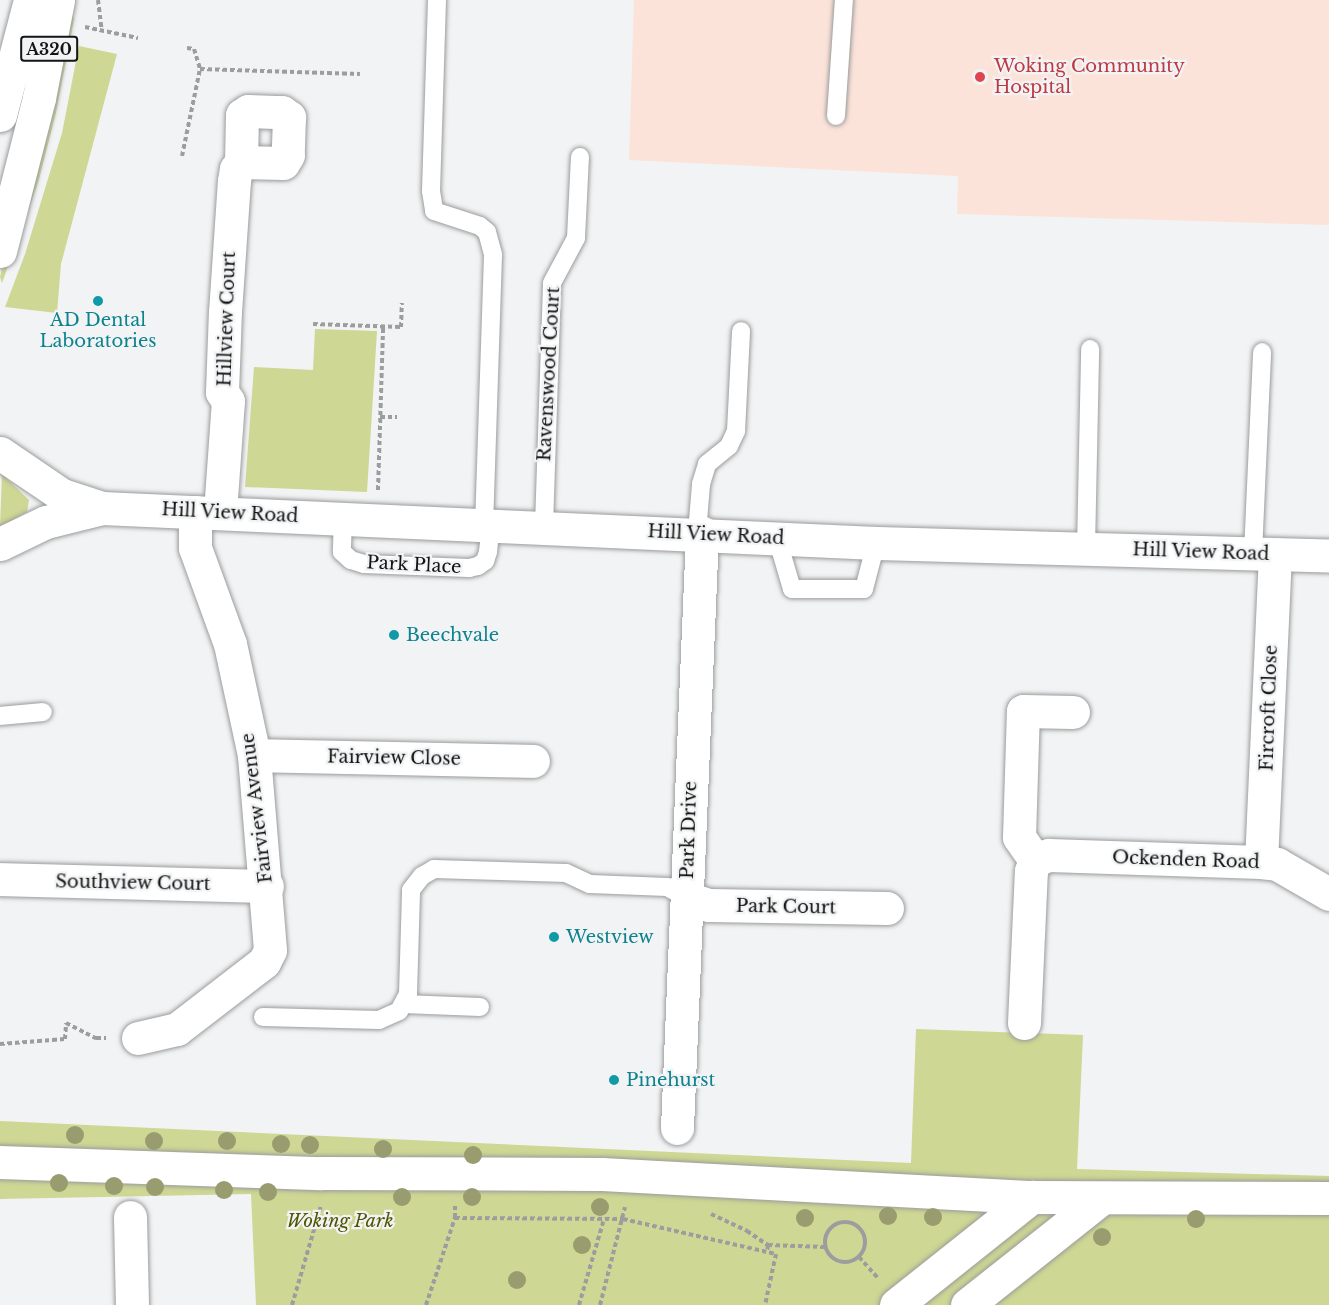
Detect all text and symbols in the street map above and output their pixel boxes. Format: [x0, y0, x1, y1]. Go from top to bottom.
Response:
road number: A320 [19, 36, 79, 62]
place label: Woking Community Hospital [994, 56, 1185, 98]
marker: Woking Community Hospital [971, 68, 989, 86]
street label: Hillview Court [214, 251, 240, 387]
street label: Ravenswood Court [534, 286, 564, 462]
marker: AD Dental Laboratories [91, 294, 105, 308]
place label: AD Dental Laboratories [40, 310, 156, 352]
street label: Hill View Road [160, 499, 300, 527]
street label: Hill View Road [646, 521, 786, 549]
street label: Hill View Road [1132, 539, 1270, 565]
street label: Park Place [366, 552, 462, 578]
place label: Beechvale [406, 624, 499, 646]
marker: Beechvale [387, 628, 401, 642]
street label: Fircroft Close [1256, 644, 1282, 772]
street label: Fairview Avenue [237, 731, 277, 885]
street label: Fairview Close [327, 746, 461, 770]
street label: Park Drive [676, 780, 702, 880]
street label: Ockenden Road [1112, 847, 1260, 873]
street label: Southview Court [55, 871, 211, 895]
street label: Park Court [736, 895, 836, 919]
place label: Westview [566, 926, 654, 948]
marker: Westview [547, 930, 561, 944]
place label: Pinehurst [626, 1069, 715, 1091]
marker: Pinehurst [607, 1073, 621, 1087]
park label: Woking Park [286, 1210, 394, 1232]

